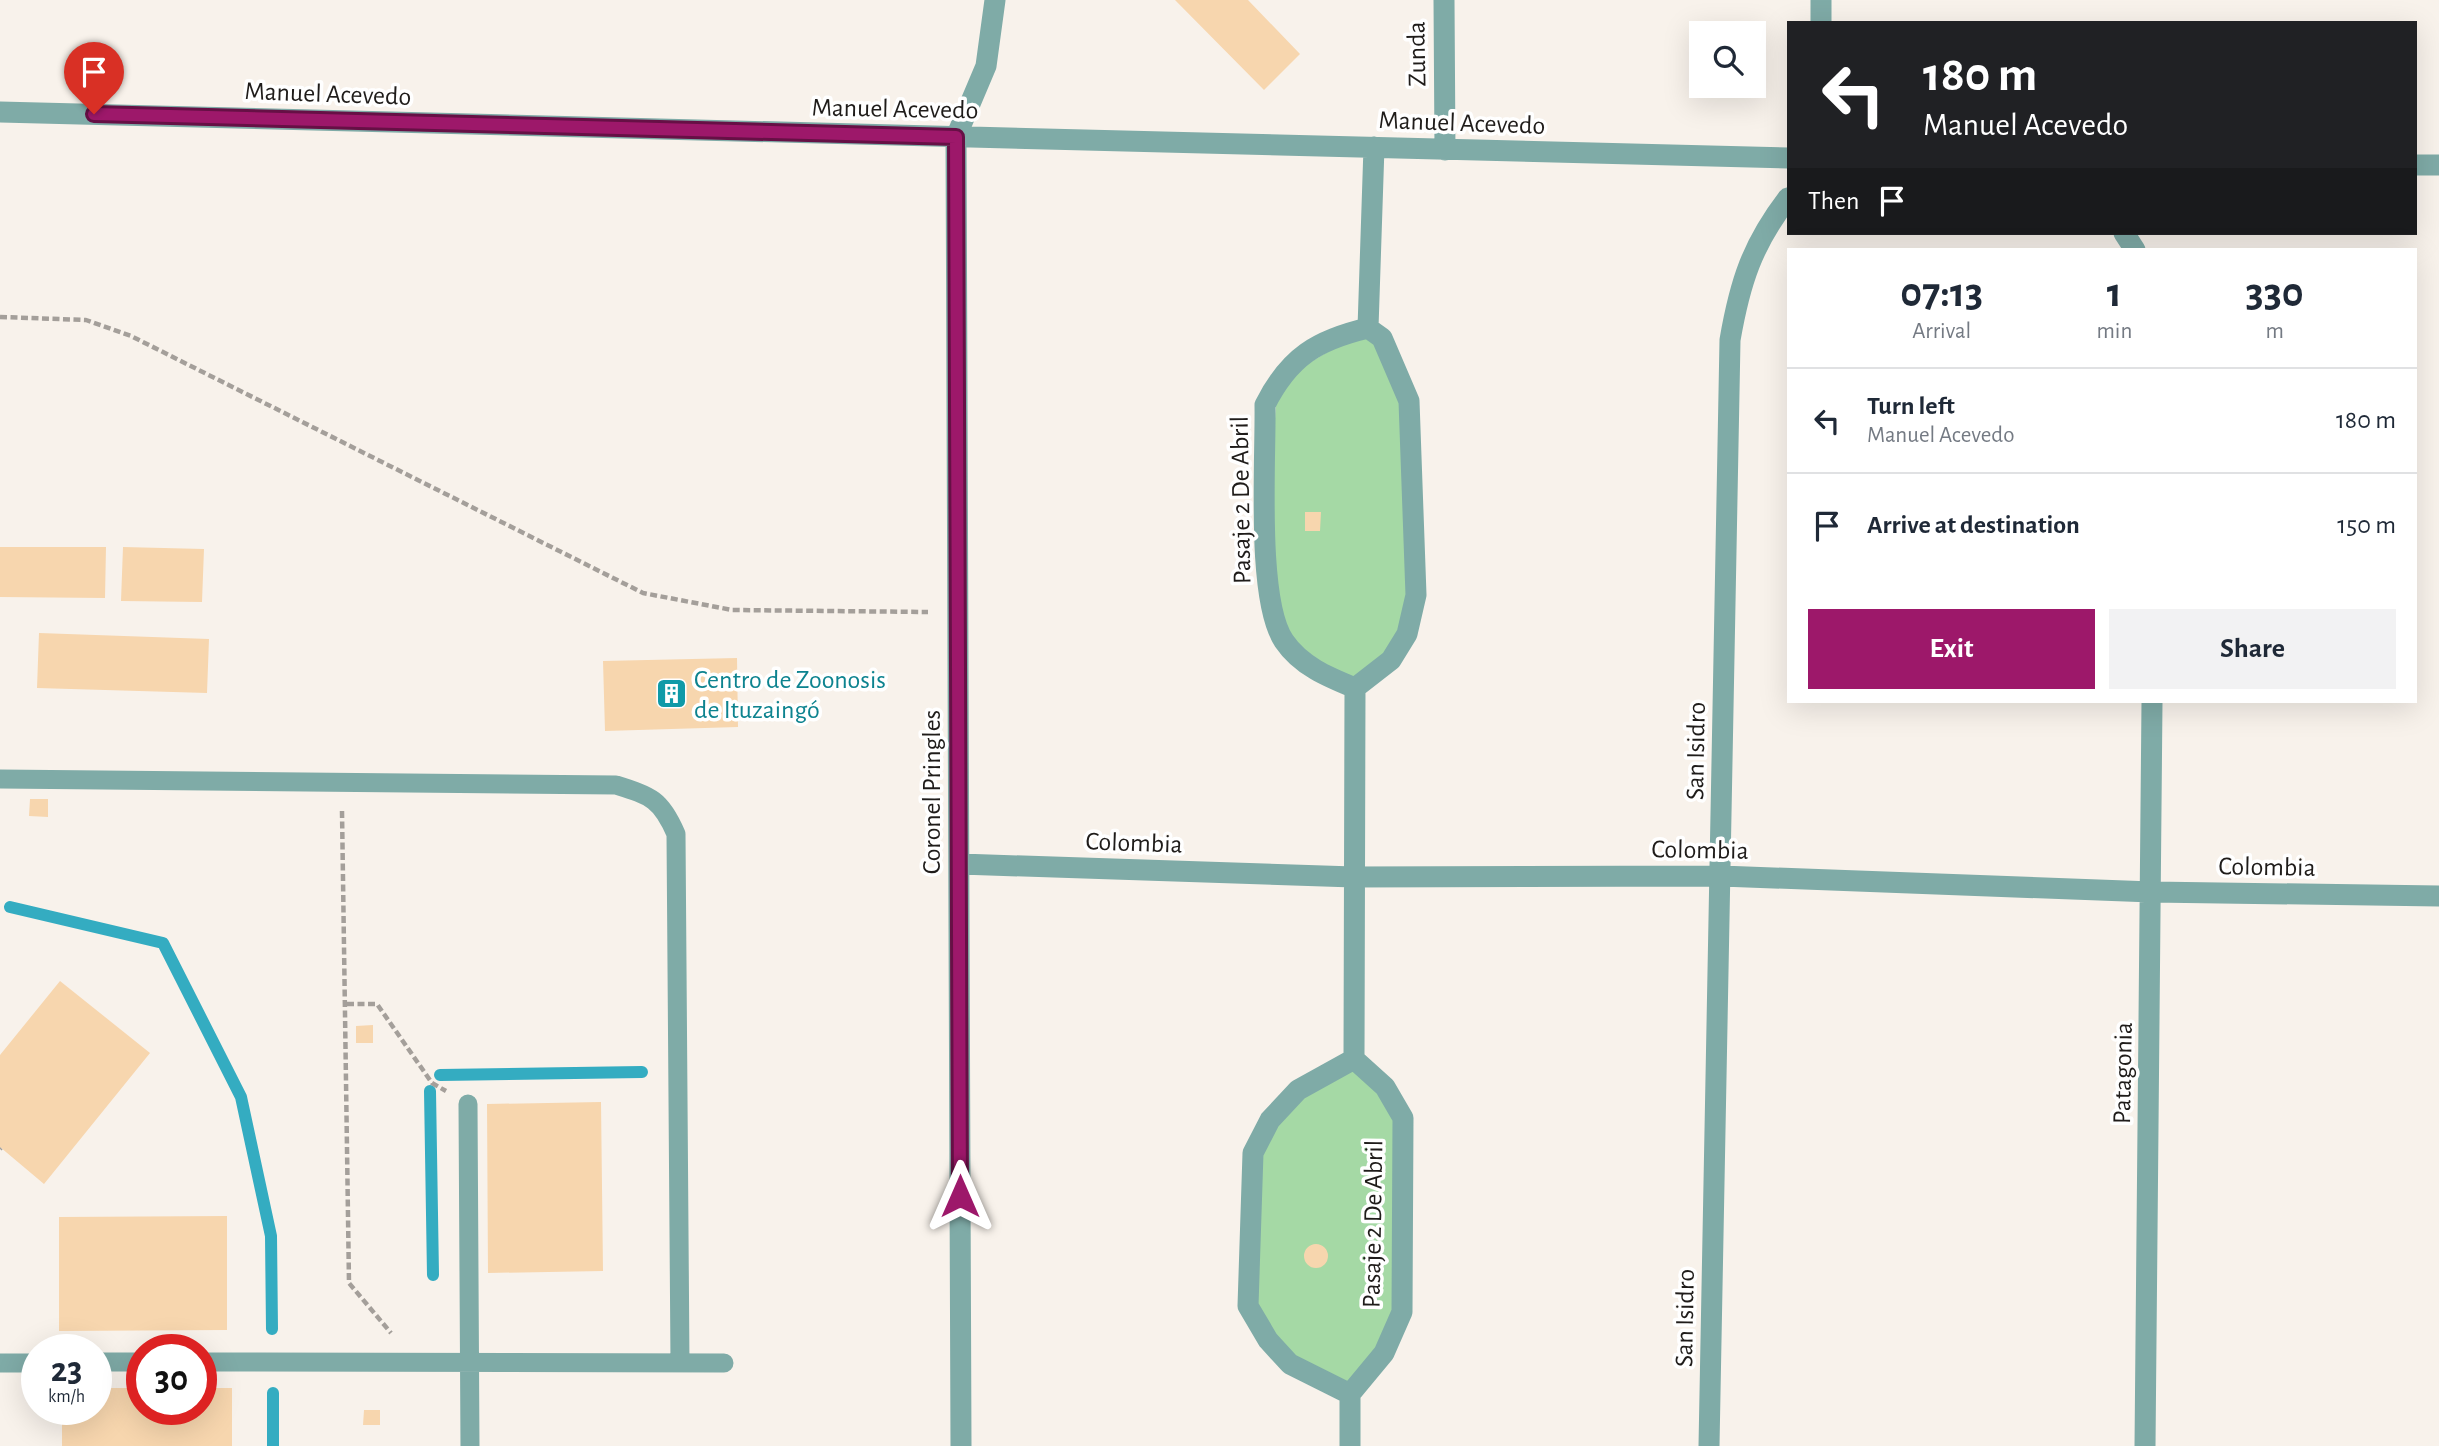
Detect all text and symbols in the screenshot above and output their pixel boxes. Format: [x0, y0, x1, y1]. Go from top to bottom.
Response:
street label: Zunda [1403, 21, 1431, 87]
map controls [1689, 21, 1766, 98]
button: search [1689, 21, 1766, 98]
pin [64, 42, 124, 114]
icon: left [1808, 49, 1899, 140]
text: 180 m [1923, 51, 2037, 100]
icon: arrive [75, 53, 113, 91]
street label: Manuel Acevedo [244, 78, 412, 110]
street label: Manuel Acevedo [811, 95, 979, 123]
street label: Manuel Acevedo [1378, 107, 1546, 139]
text: Manuel Acevedo [1923, 109, 2128, 141]
icon: arrive [1873, 182, 1911, 220]
text: Then [1808, 188, 1859, 214]
text: 07:13 [1900, 272, 1983, 314]
text: 1 [2107, 272, 2122, 314]
text: 330 [2246, 272, 2304, 314]
text: Arrival [1912, 320, 1971, 343]
text: min [2096, 320, 2132, 343]
text: m [2265, 320, 2284, 343]
text: Turn left [1867, 393, 1955, 419]
icon: left [1808, 402, 1846, 440]
text: 180 m [2336, 407, 2396, 433]
street label: Pasaje 2 De Abril [1227, 416, 1255, 584]
text: Manuel Acevedo [1867, 424, 2015, 447]
icon: arrive [1808, 507, 1846, 545]
text: Arrive at destination [1867, 512, 2080, 538]
text: 150 m [2337, 512, 2396, 538]
button: Exit [1808, 609, 2095, 689]
button: Share [2109, 609, 2396, 689]
place label: Centro de Zoonosis de Ituzaingó [694, 667, 886, 723]
building icon: Centro de Zoonosis de Ituzaingó [654, 677, 688, 711]
street label: San Isidro [1682, 702, 1710, 800]
street label: Coronel Pringles [919, 710, 945, 874]
street label: Colombia [1085, 828, 1183, 858]
street label: Colombia [1651, 836, 1749, 864]
street label: Colombia [2218, 853, 2316, 881]
street label: Patagonia [2109, 1022, 2137, 1124]
street label: Pasaje 2 De Abril [1359, 1140, 1387, 1308]
position arrow [923, 1159, 997, 1233]
street label: San Isidro [1671, 1269, 1699, 1367]
speed limit sign: 30 [126, 1334, 217, 1425]
text: 23 [51, 1353, 82, 1388]
text: km/h [48, 1388, 85, 1406]

